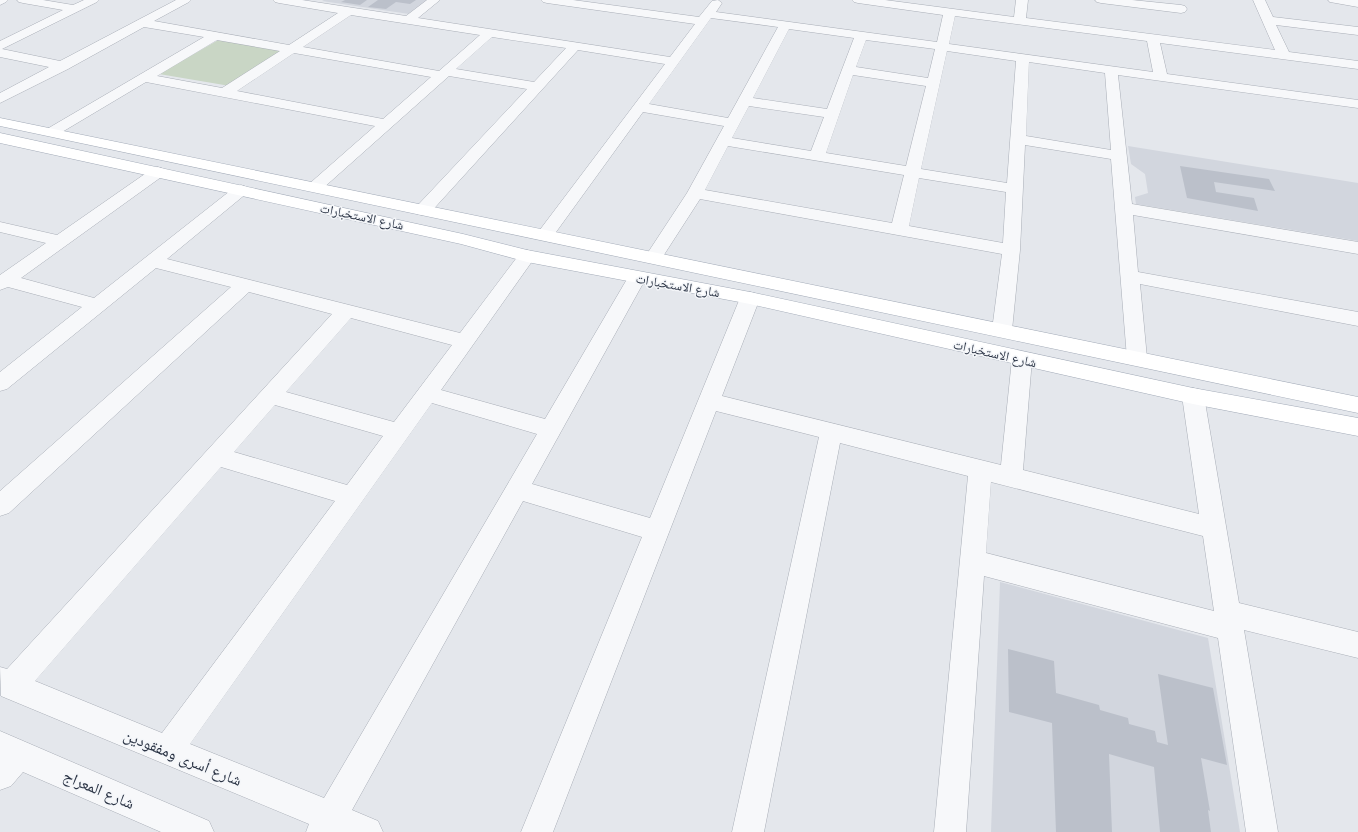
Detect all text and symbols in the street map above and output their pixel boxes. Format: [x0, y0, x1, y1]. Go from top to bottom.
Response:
street label: شارع الاستخبارات [318, 199, 405, 235]
street label: شارع الاستخبارات [634, 270, 721, 302]
street label: شارع الاستخبارات [951, 336, 1038, 372]
street label: شارع أسرى ومفقودين [121, 724, 245, 791]
street label: شارع المعراج [60, 765, 138, 814]

